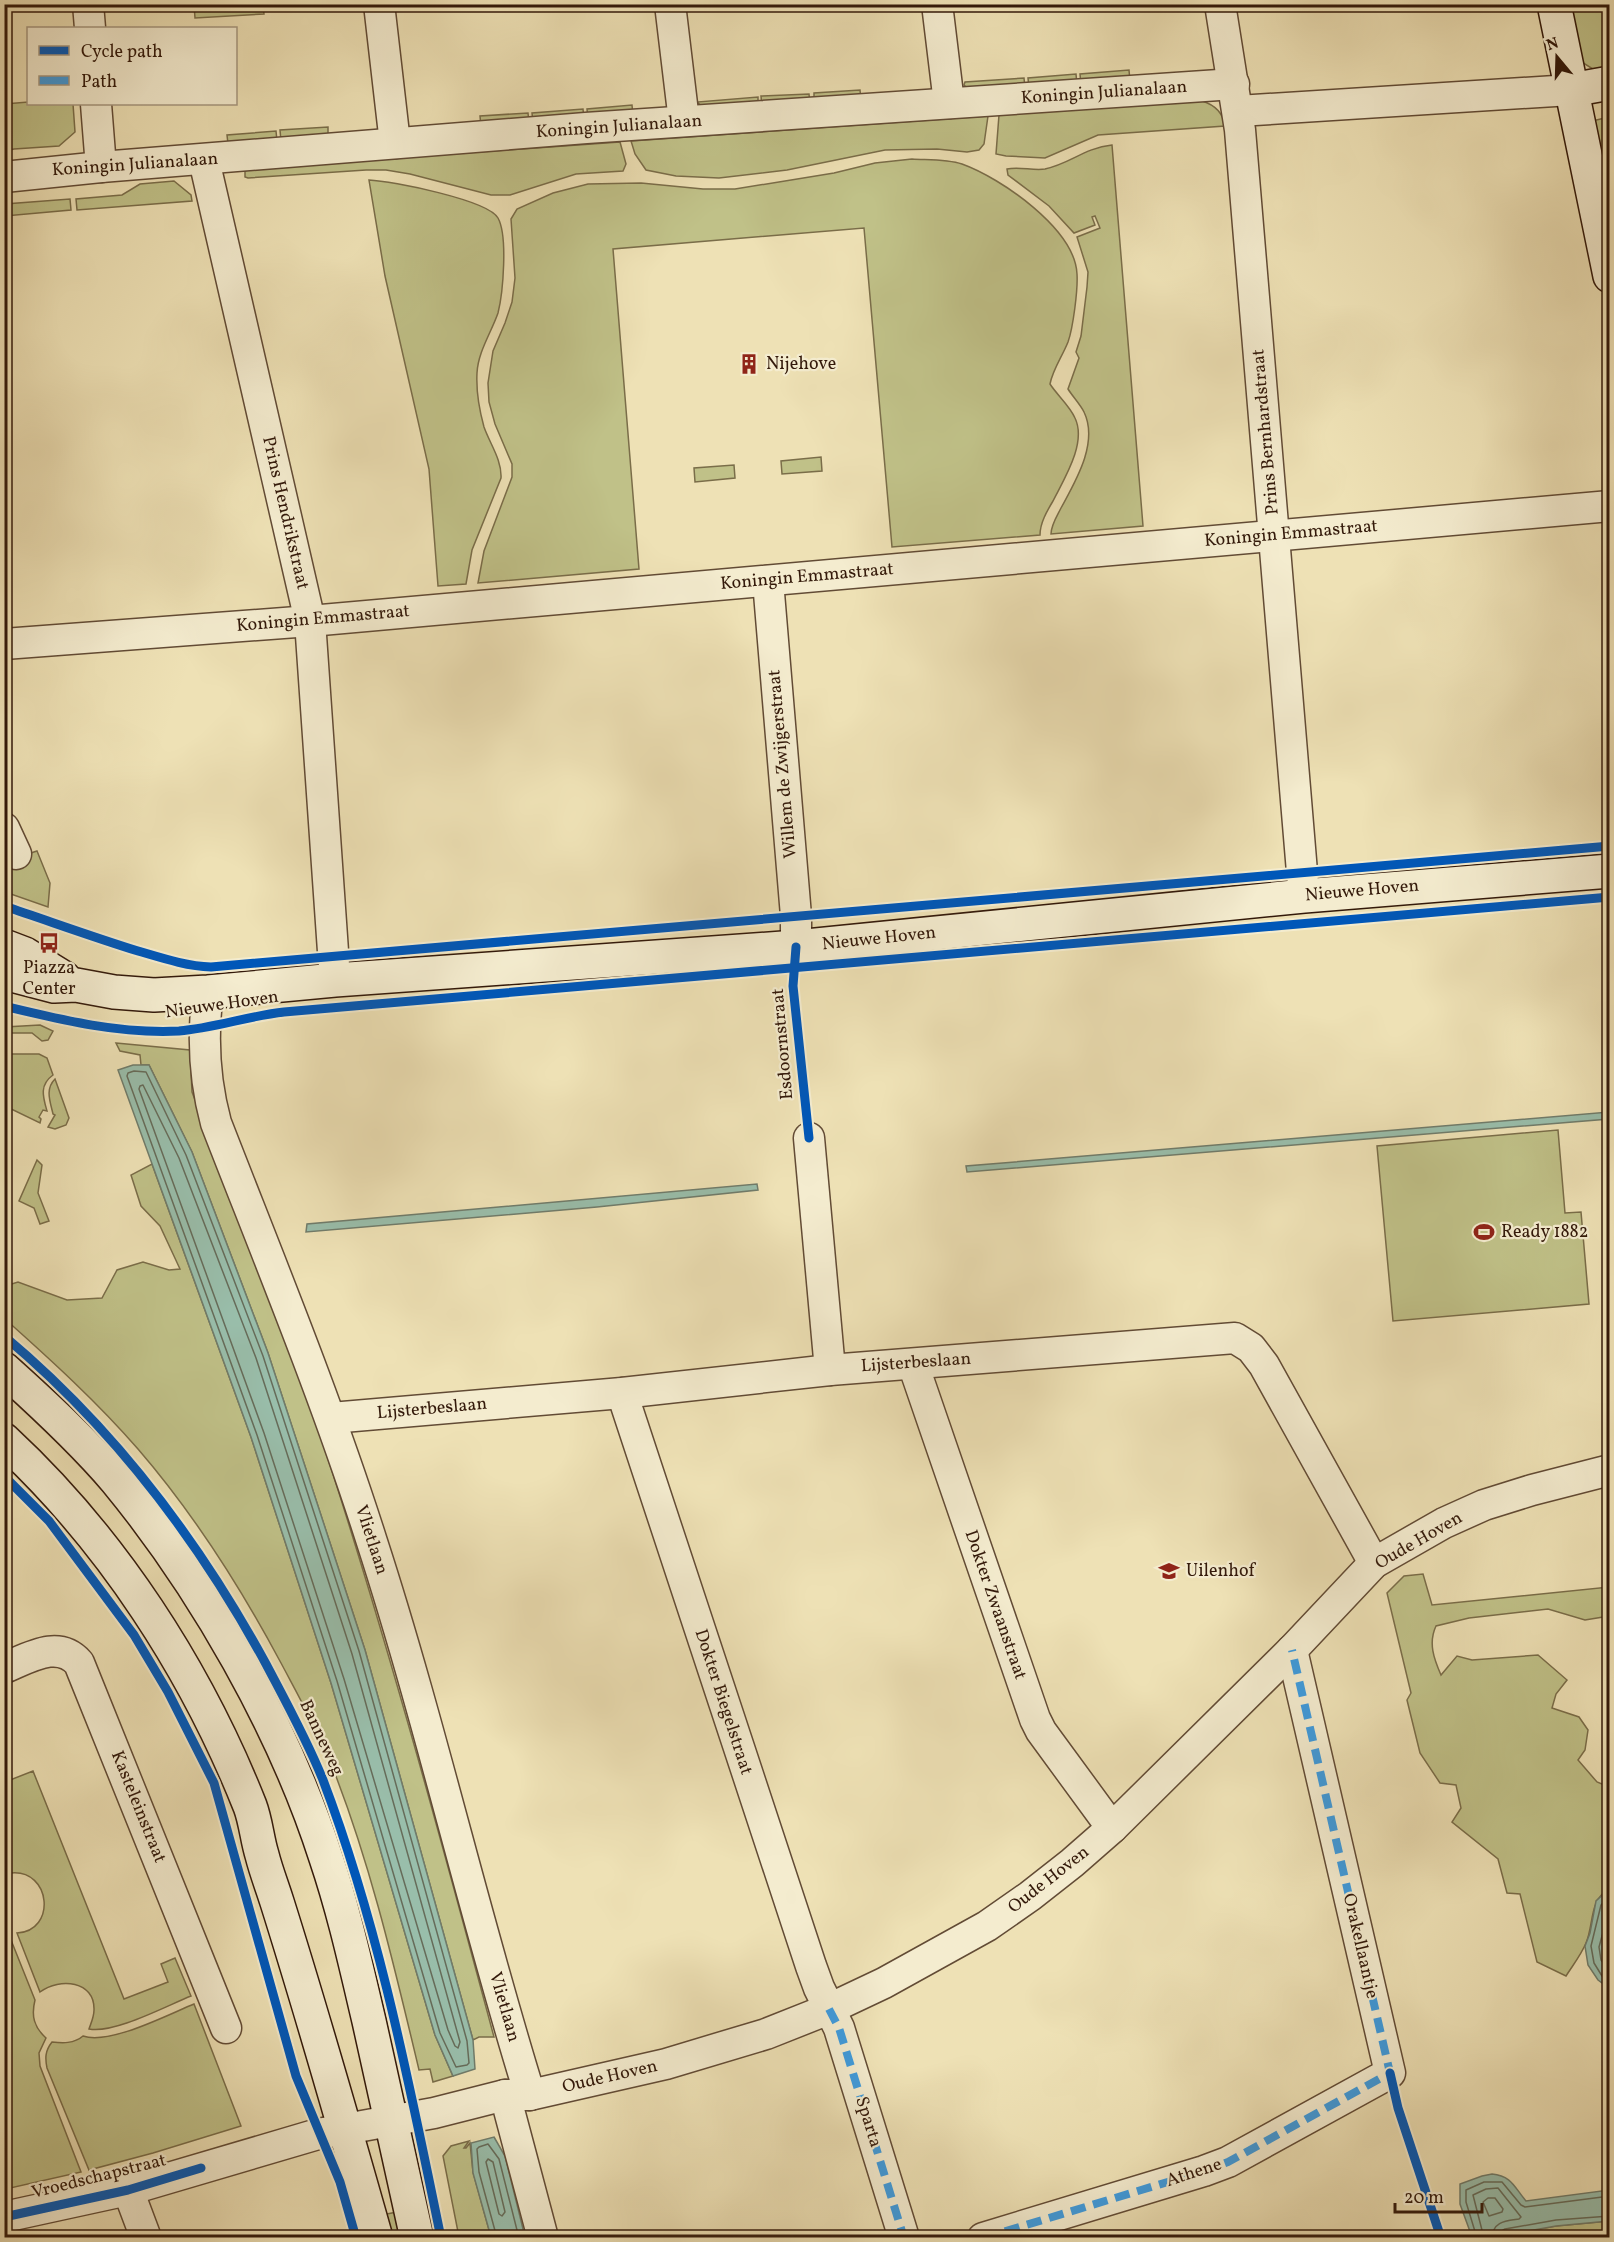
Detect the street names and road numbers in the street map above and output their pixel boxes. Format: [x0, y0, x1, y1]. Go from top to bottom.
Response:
street label: Koningin Julianalaan [1020, 75, 1188, 111]
street label: Koningin Julianalaan [535, 109, 703, 145]
street label: Koningin Julianalaan [51, 147, 219, 183]
street label: Prins Bernhardstraat [1246, 348, 1286, 516]
street label: Prins Hendrikstraat [255, 434, 315, 592]
street label: Koningin Emmastraat [1203, 514, 1379, 554]
street label: Koningin Emmastraat [719, 557, 895, 597]
street label: Koningin Emmastraat [235, 599, 411, 639]
street label: Willem de Zwijgerstraat [762, 668, 804, 860]
street label: Nieuwe Hoven [1304, 874, 1420, 908]
street label: Nieuwe Hoven [821, 921, 937, 957]
street label: Nieuwe Hoven [164, 985, 281, 1025]
street label: Esdoornstraat [766, 987, 800, 1101]
street label: Lijsterbeslaan [860, 1347, 972, 1379]
street label: Lijsterbeslaan [376, 1392, 488, 1426]
street label: Vlietlaan [348, 1502, 394, 1578]
street label: Oude Hoven [1371, 1506, 1468, 1576]
street label: Dokter Zwaanstraat [958, 1527, 1032, 1683]
street label: Dokter Biegelstraat [688, 1626, 758, 1778]
street label: Banneweg [292, 1696, 350, 1780]
street label: Kasteleinstraat [104, 1747, 172, 1867]
street label: Oude Hoven [1003, 1840, 1095, 1920]
street label: Orakellaantje [1336, 1891, 1384, 2001]
street label: Vlietlaan [482, 1969, 526, 2045]
street label: Oude Hoven [560, 2054, 660, 2100]
street label: Sparta [848, 2093, 888, 2151]
street label: Vroedschapstraat [29, 2148, 169, 2206]
street label: Athene [1163, 2152, 1225, 2194]

